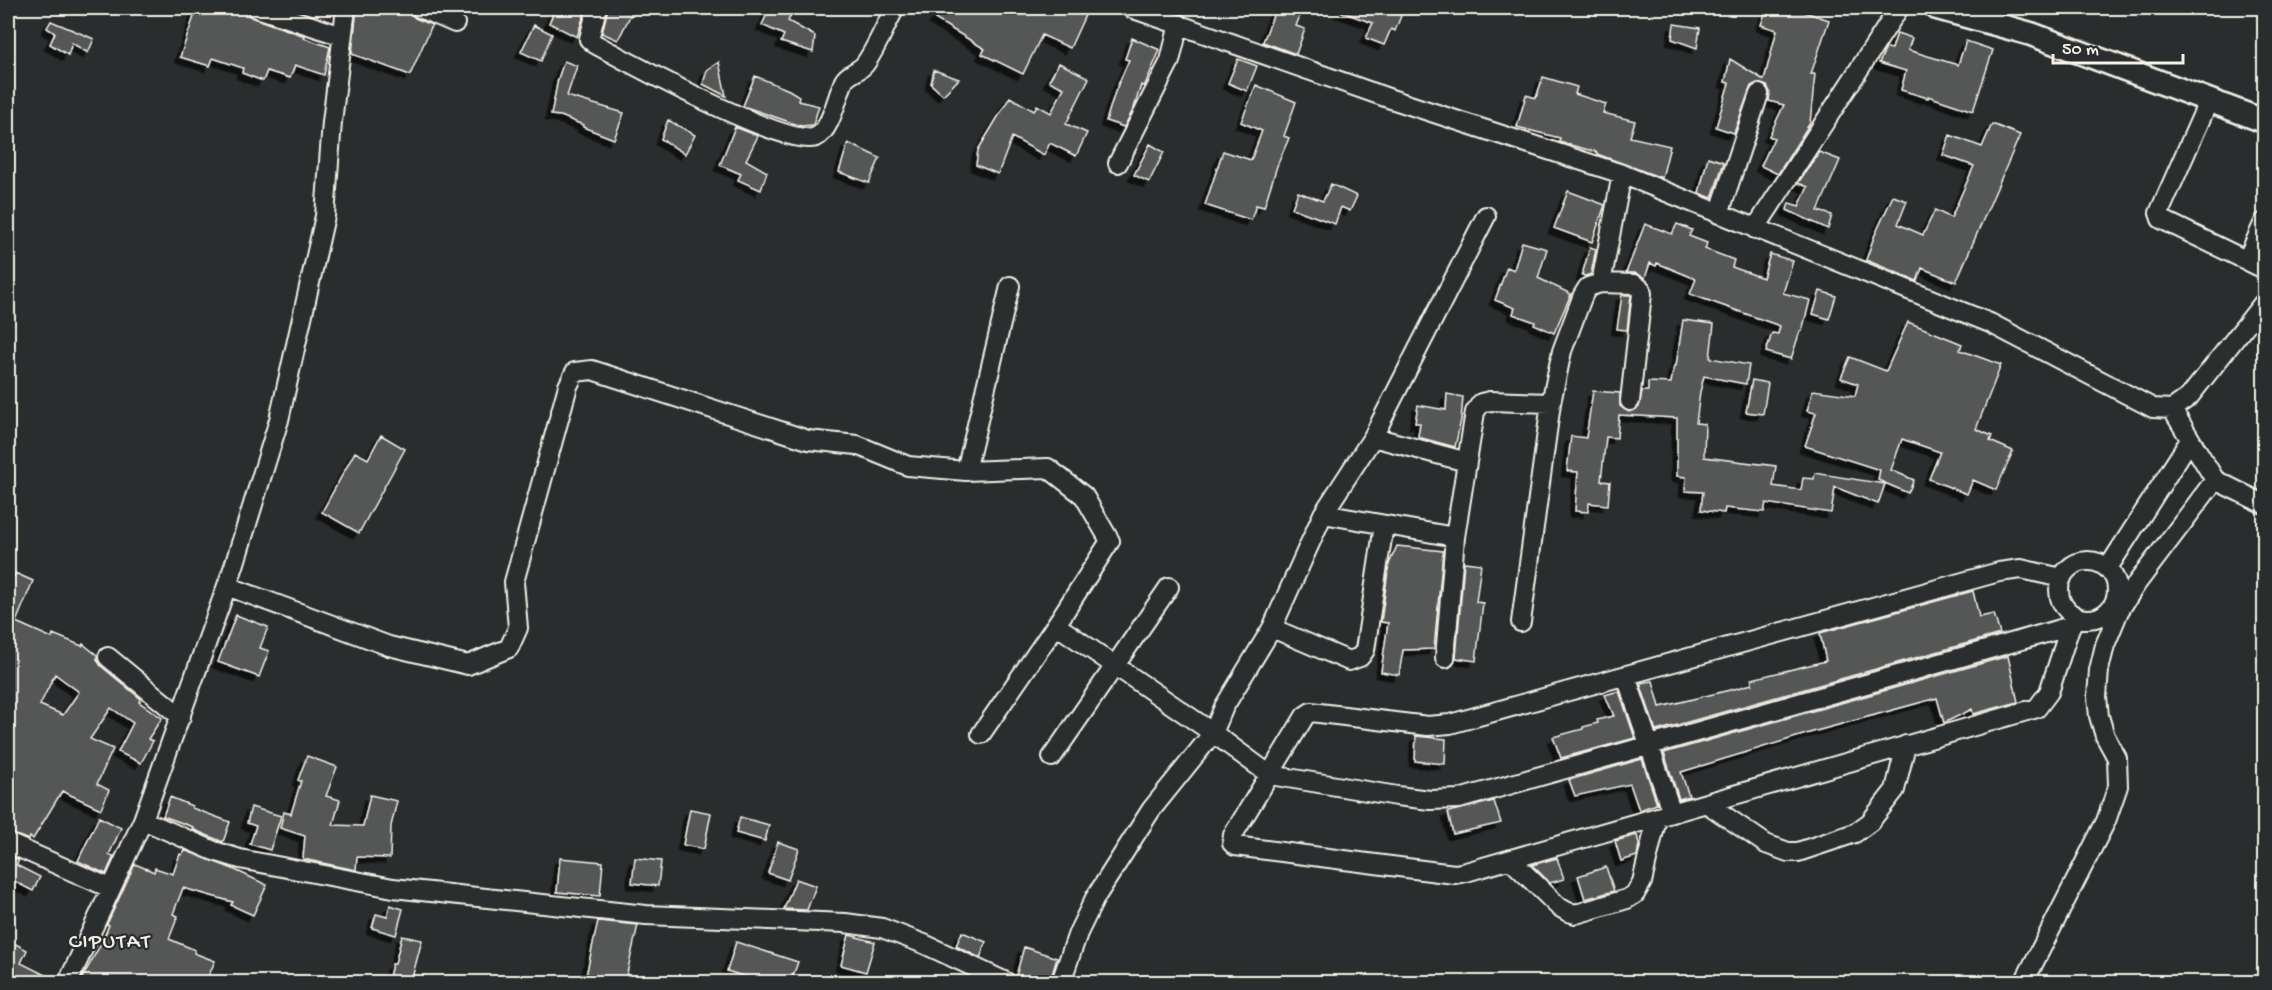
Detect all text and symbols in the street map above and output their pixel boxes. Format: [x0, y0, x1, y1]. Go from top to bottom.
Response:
scale bar [2053, 27, 2184, 65]
text: 50 m [2062, 40, 2099, 61]
district label: CIPUTAT [69, 930, 151, 956]

